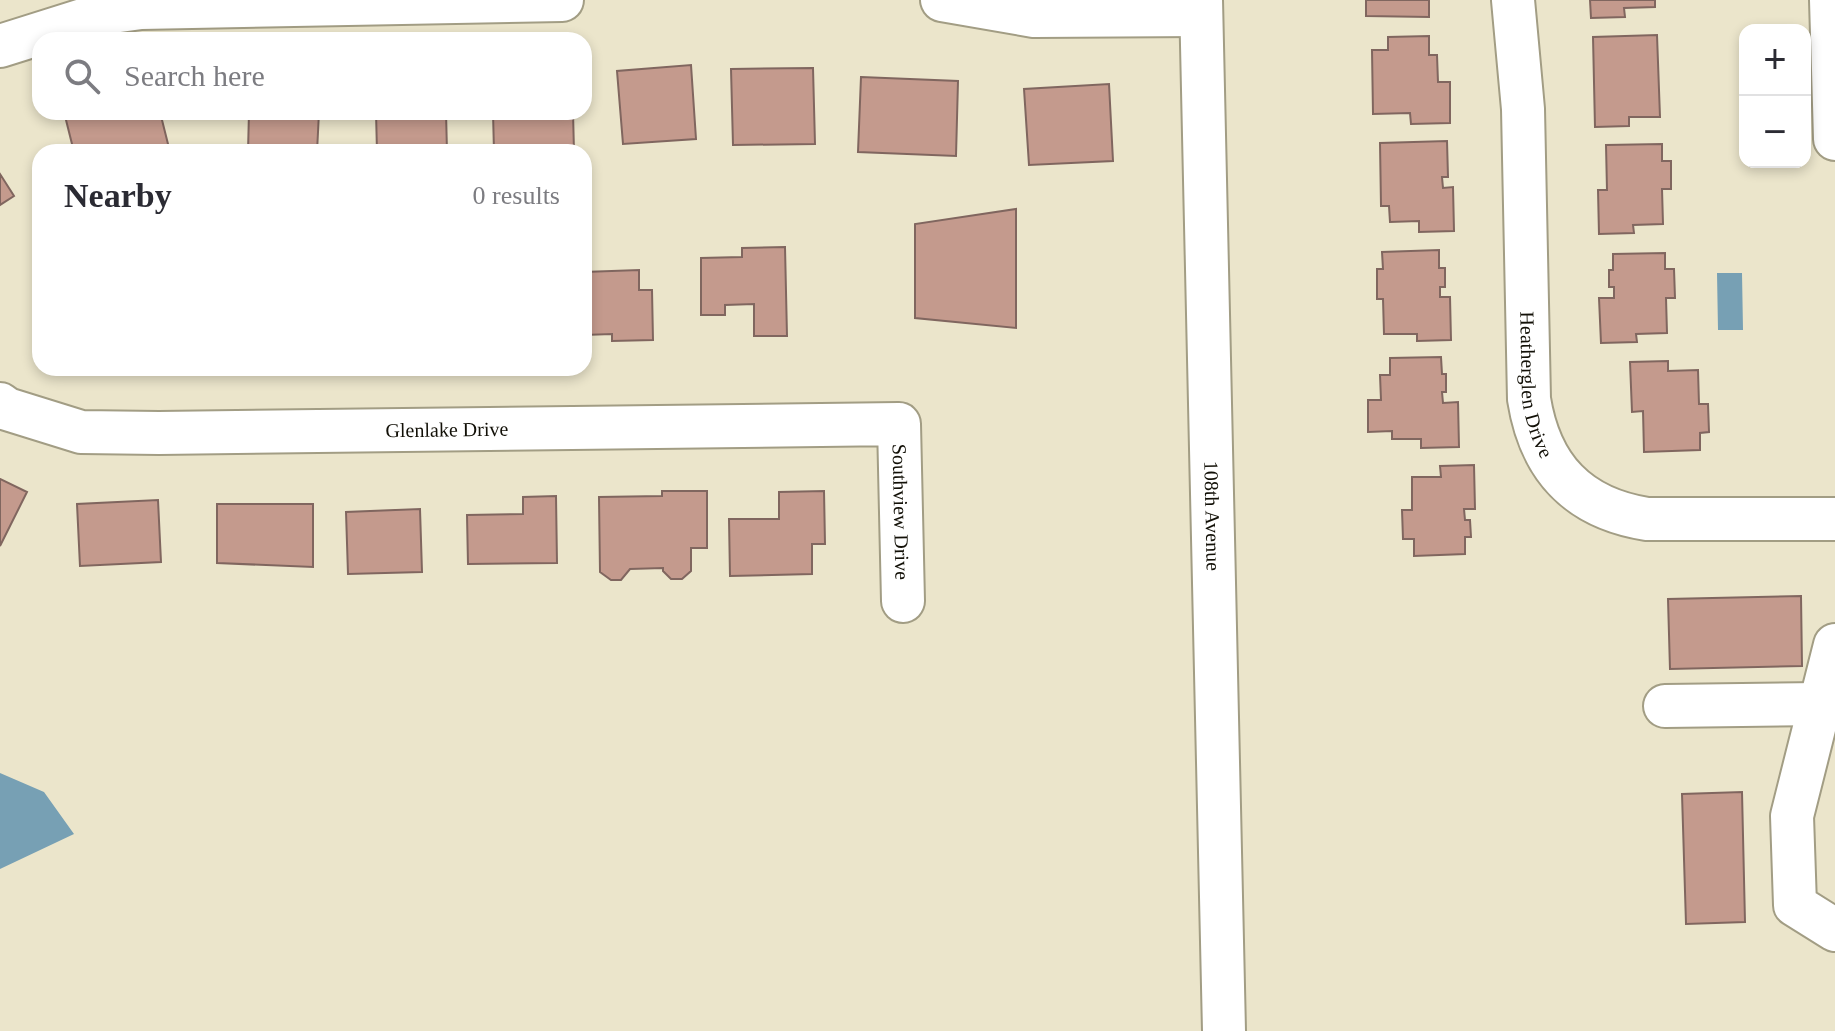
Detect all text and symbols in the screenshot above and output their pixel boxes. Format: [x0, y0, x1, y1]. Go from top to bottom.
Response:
map controls [1739, 24, 1811, 168]
button: + [1739, 24, 1811, 96]
search box [32, 32, 592, 120]
icon: search [60, 54, 104, 98]
text: Search here [124, 59, 265, 92]
button: − [1739, 96, 1811, 168]
text: Nearby [64, 177, 172, 214]
text: 0 results [473, 181, 560, 210]
street label: Heatherglen Drive [1516, 311, 1558, 462]
street label: Glenlake Drive [385, 418, 509, 441]
street label: Southview Drive [888, 444, 914, 580]
street label: 108th Avenue [1200, 461, 1225, 571]

